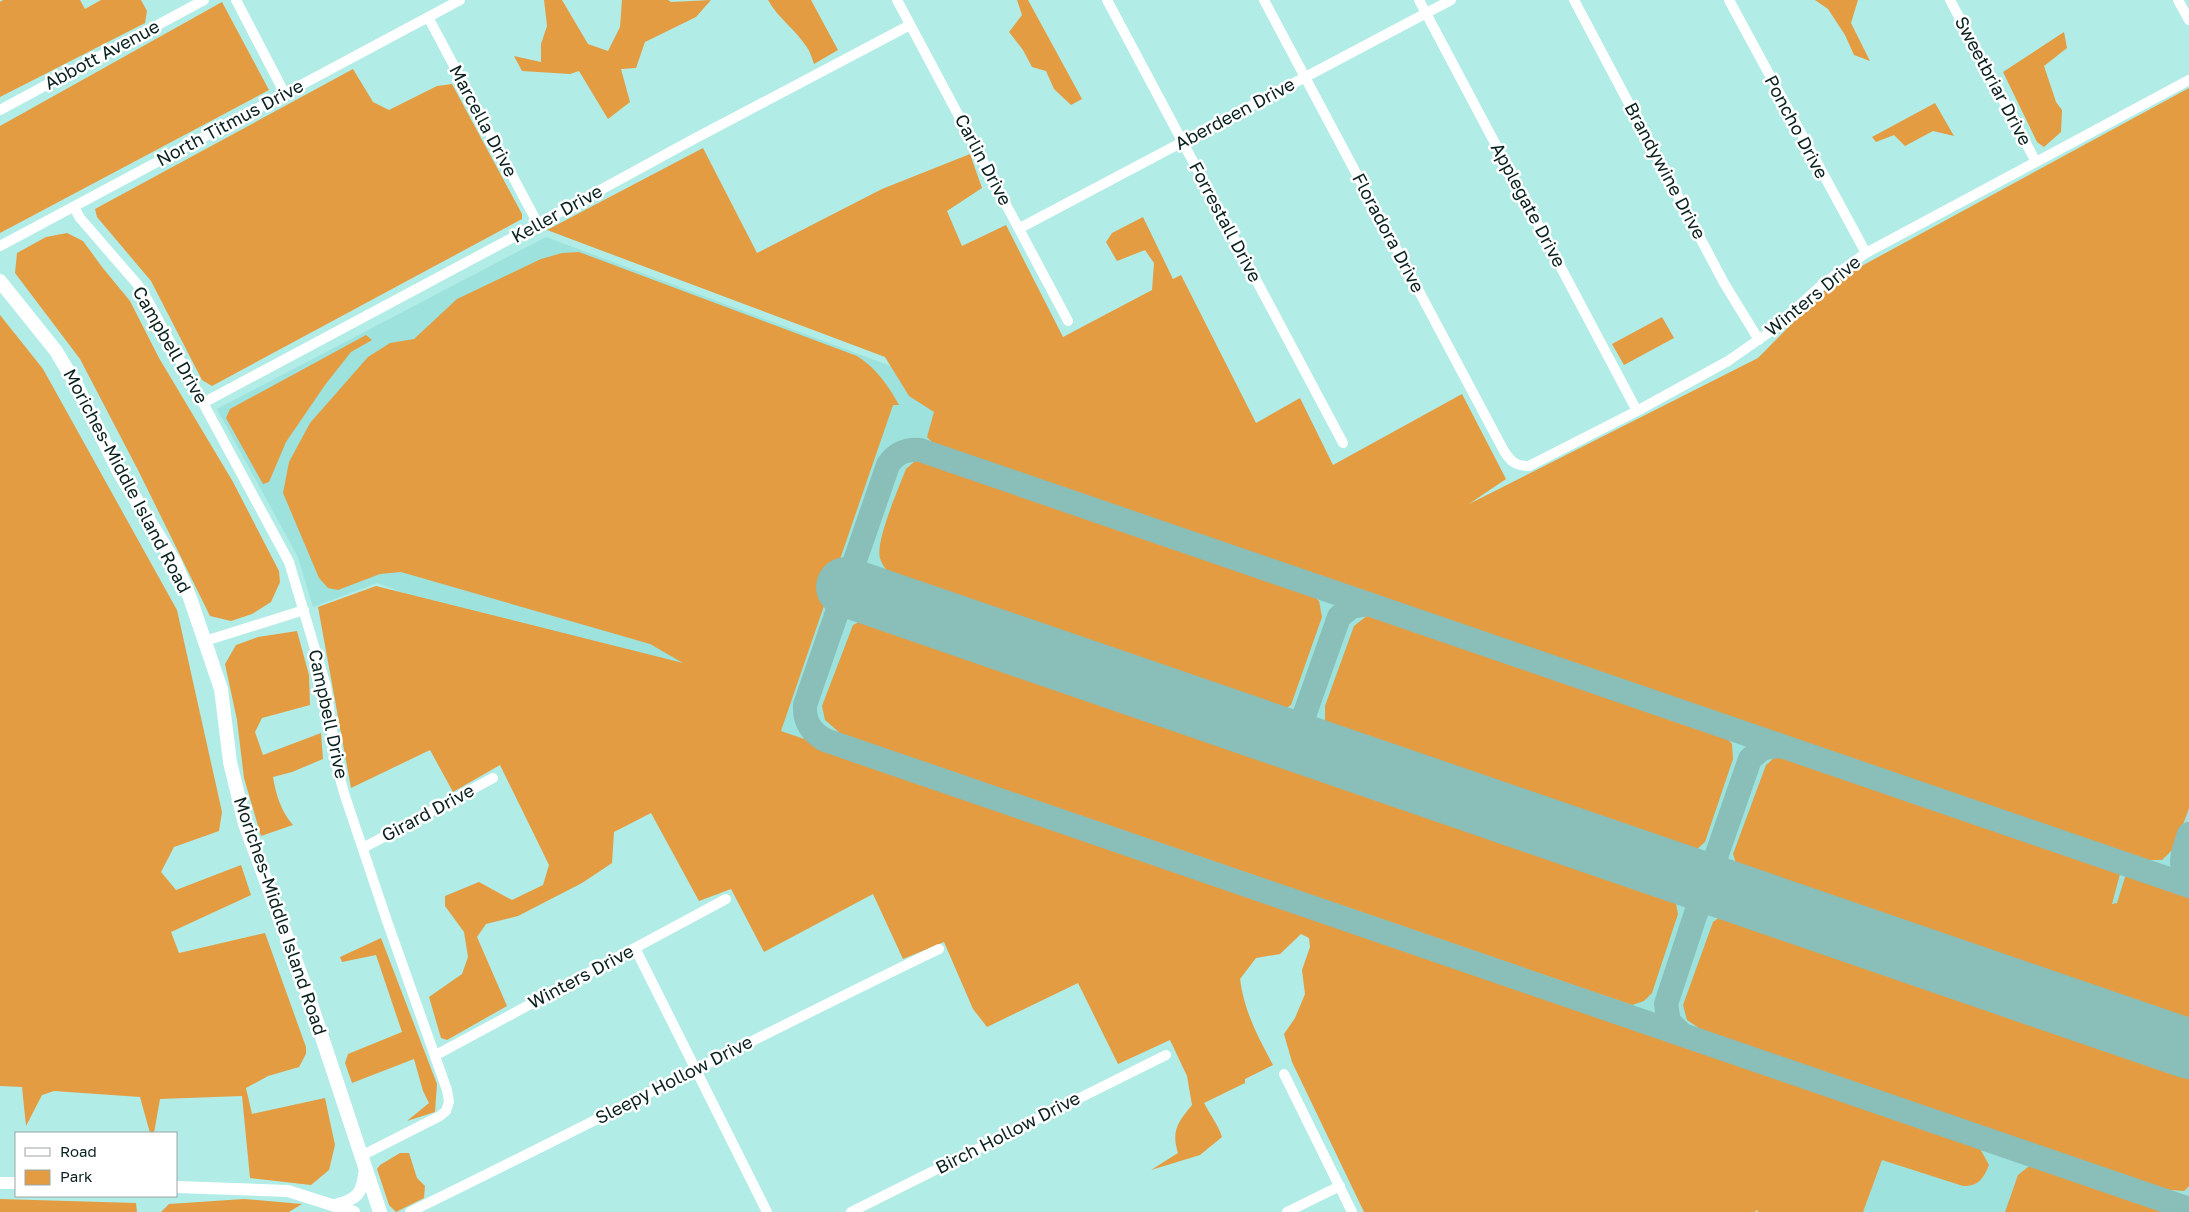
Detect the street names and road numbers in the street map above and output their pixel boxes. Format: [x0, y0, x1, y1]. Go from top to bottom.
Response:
street label: Sweetbriar Drive [1951, 12, 2037, 149]
street label: Abbott Avenue [40, 15, 163, 94]
street label: Marcella Drive [445, 61, 523, 180]
street label: Poncho Drive [1760, 71, 1833, 182]
street label: Aberdeen Drive [1171, 72, 1298, 154]
street label: North Titmus Drive [152, 74, 307, 170]
street label: Brandywine Drive [1621, 98, 1711, 243]
street label: Carlin Drive [951, 110, 1017, 209]
street label: Applegate Drive [1487, 138, 1571, 271]
street label: Forrestall Drive [1185, 158, 1267, 285]
street label: Floradora Drive [1348, 169, 1430, 296]
street label: Keller Drive [507, 179, 606, 247]
street label: Winters Drive [1760, 250, 1864, 340]
street label: Campbell Drive [128, 282, 213, 407]
street label: Moriches-Middle Island Road [59, 365, 196, 596]
street label: Campbell Drive [305, 647, 353, 780]
street label: Girard Drive [378, 779, 478, 846]
street label: Moriches-Middle Island Road [230, 794, 332, 1038]
street label: Winters Drive [524, 939, 637, 1013]
street label: Sleepy Hollow Drive [591, 1030, 756, 1128]
street label: Birch Hollow Drive [932, 1086, 1083, 1178]

